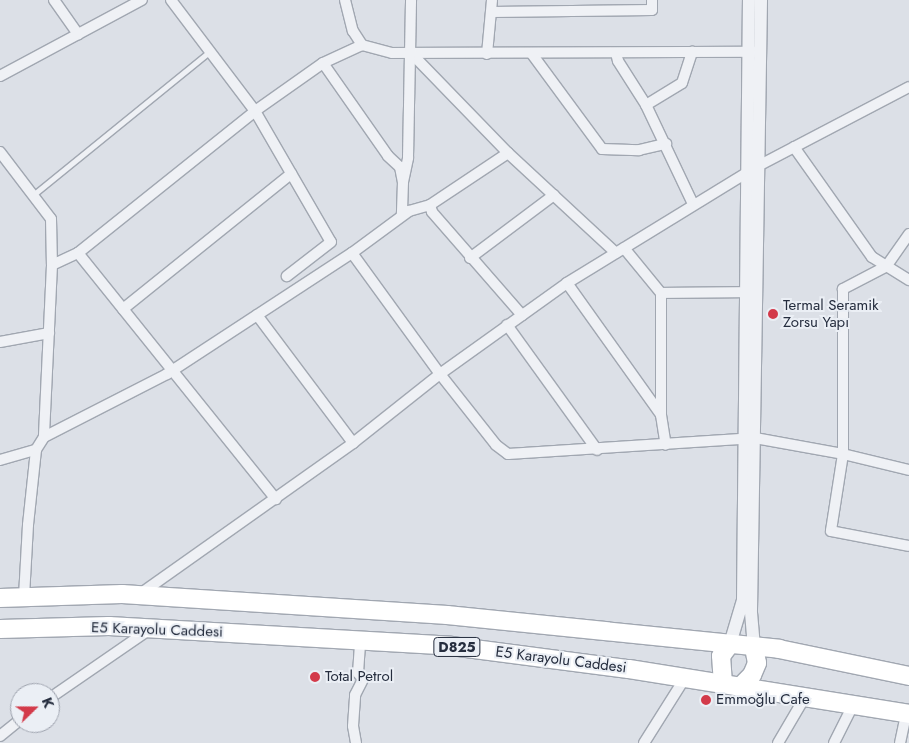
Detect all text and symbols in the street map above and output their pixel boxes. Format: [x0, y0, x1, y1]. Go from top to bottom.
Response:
place label: Termal Seramik Zorsu Yapı [783, 296, 879, 331]
marker: Termal Seramik Zorsu Yapı [767, 308, 779, 320]
street label: E5 Karayolu Caddesi [91, 619, 223, 641]
road number: D825 [433, 636, 481, 659]
street label: E5 Karayolu Caddesi [494, 643, 628, 677]
place label: Total Petrol [325, 668, 393, 686]
marker: Total Petrol [309, 671, 321, 683]
north arrow [10, 683, 60, 733]
place label: Emmoğlu Cafe [716, 691, 810, 709]
text: K [37, 694, 59, 711]
marker: Emmoğlu Cafe [700, 694, 712, 706]

